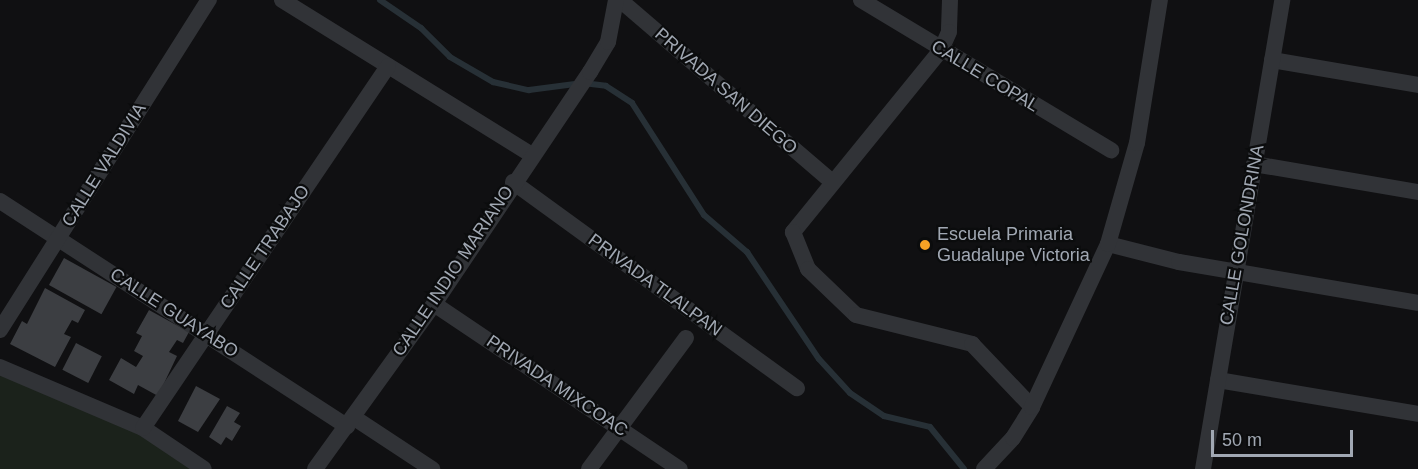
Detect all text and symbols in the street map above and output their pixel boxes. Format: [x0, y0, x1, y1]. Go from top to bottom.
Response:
street label: PRIVADA SAN DIEGO [650, 23, 802, 159]
street label: CALLE COPAL [927, 35, 1043, 117]
street label: CALLE VALDIVIA [57, 99, 151, 231]
street label: CALLE GOLONDRINA [1215, 143, 1269, 327]
street label: CALLE TRABAJO [215, 181, 315, 313]
street label: CALLE INDIO MARIANO [388, 182, 518, 360]
place label: Escuela Primaria Guadalupe Victoria [937, 224, 1090, 266]
street label: PRIVADA TLALPAN [583, 229, 727, 341]
marker: Escuela Primaria Guadalupe Victoria [918, 238, 932, 252]
street label: CALLE GUAYABO [106, 264, 242, 362]
street label: PRIVADA MIXCOAC [482, 330, 632, 442]
scale bar [1214, 418, 1356, 456]
text: 50 m [1222, 430, 1262, 450]

